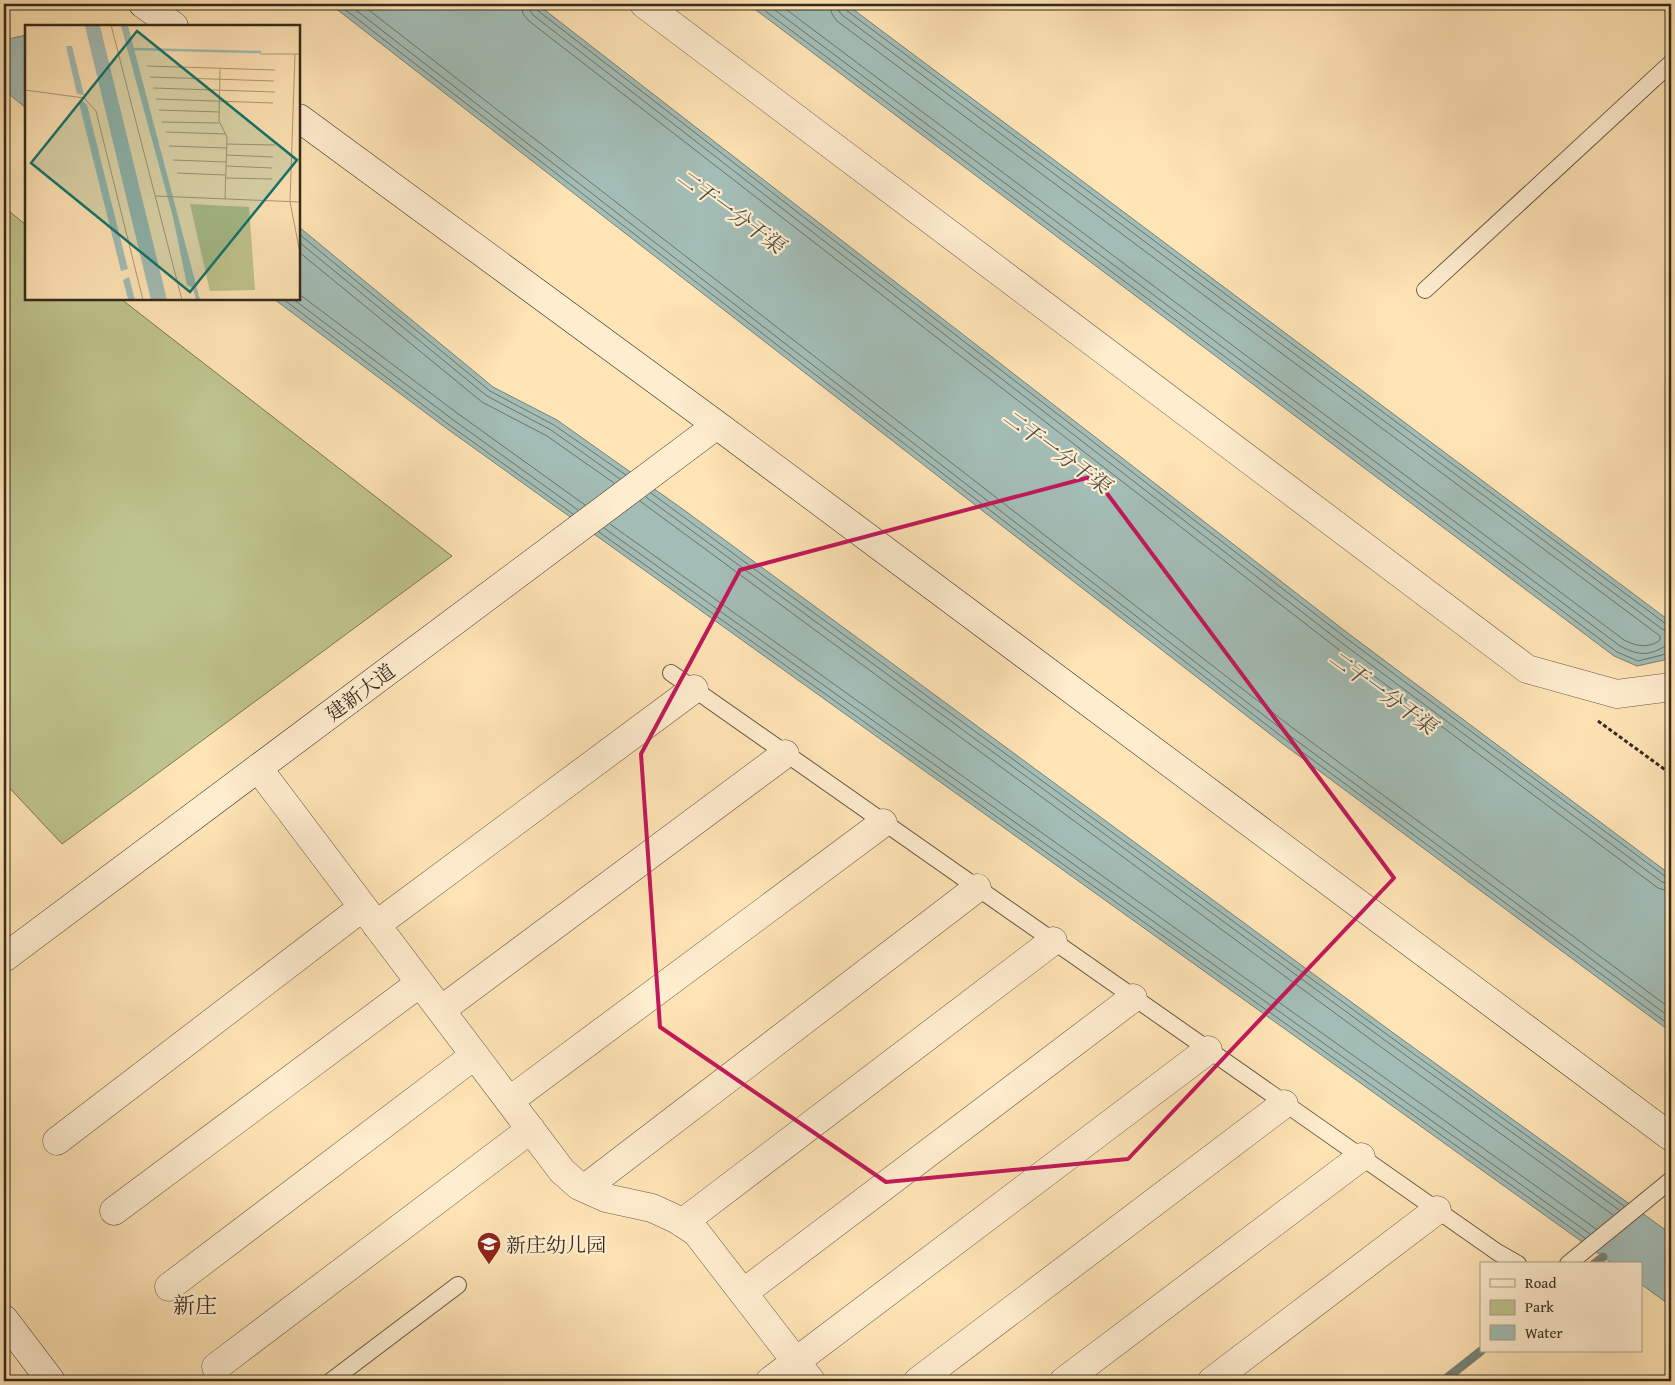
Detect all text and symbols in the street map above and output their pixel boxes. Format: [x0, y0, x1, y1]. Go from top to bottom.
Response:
inset map [25, 25, 300, 300]
water label: 二干一分干渠 [671, 161, 794, 262]
water label: 二干一分干渠 [997, 401, 1120, 502]
water label: 二干一分干渠 [1323, 642, 1446, 743]
street label: 建新大道 [319, 656, 401, 728]
place label: 新庄幼儿园 [506, 1230, 606, 1259]
school or university icon: 新庄幼儿园 [476, 1231, 502, 1265]
legend [1480, 1262, 1642, 1352]
text: Road [1525, 1272, 1556, 1293]
district label: 新庄 [173, 1289, 217, 1321]
text: Park [1525, 1296, 1554, 1317]
text: Water [1525, 1322, 1563, 1343]

